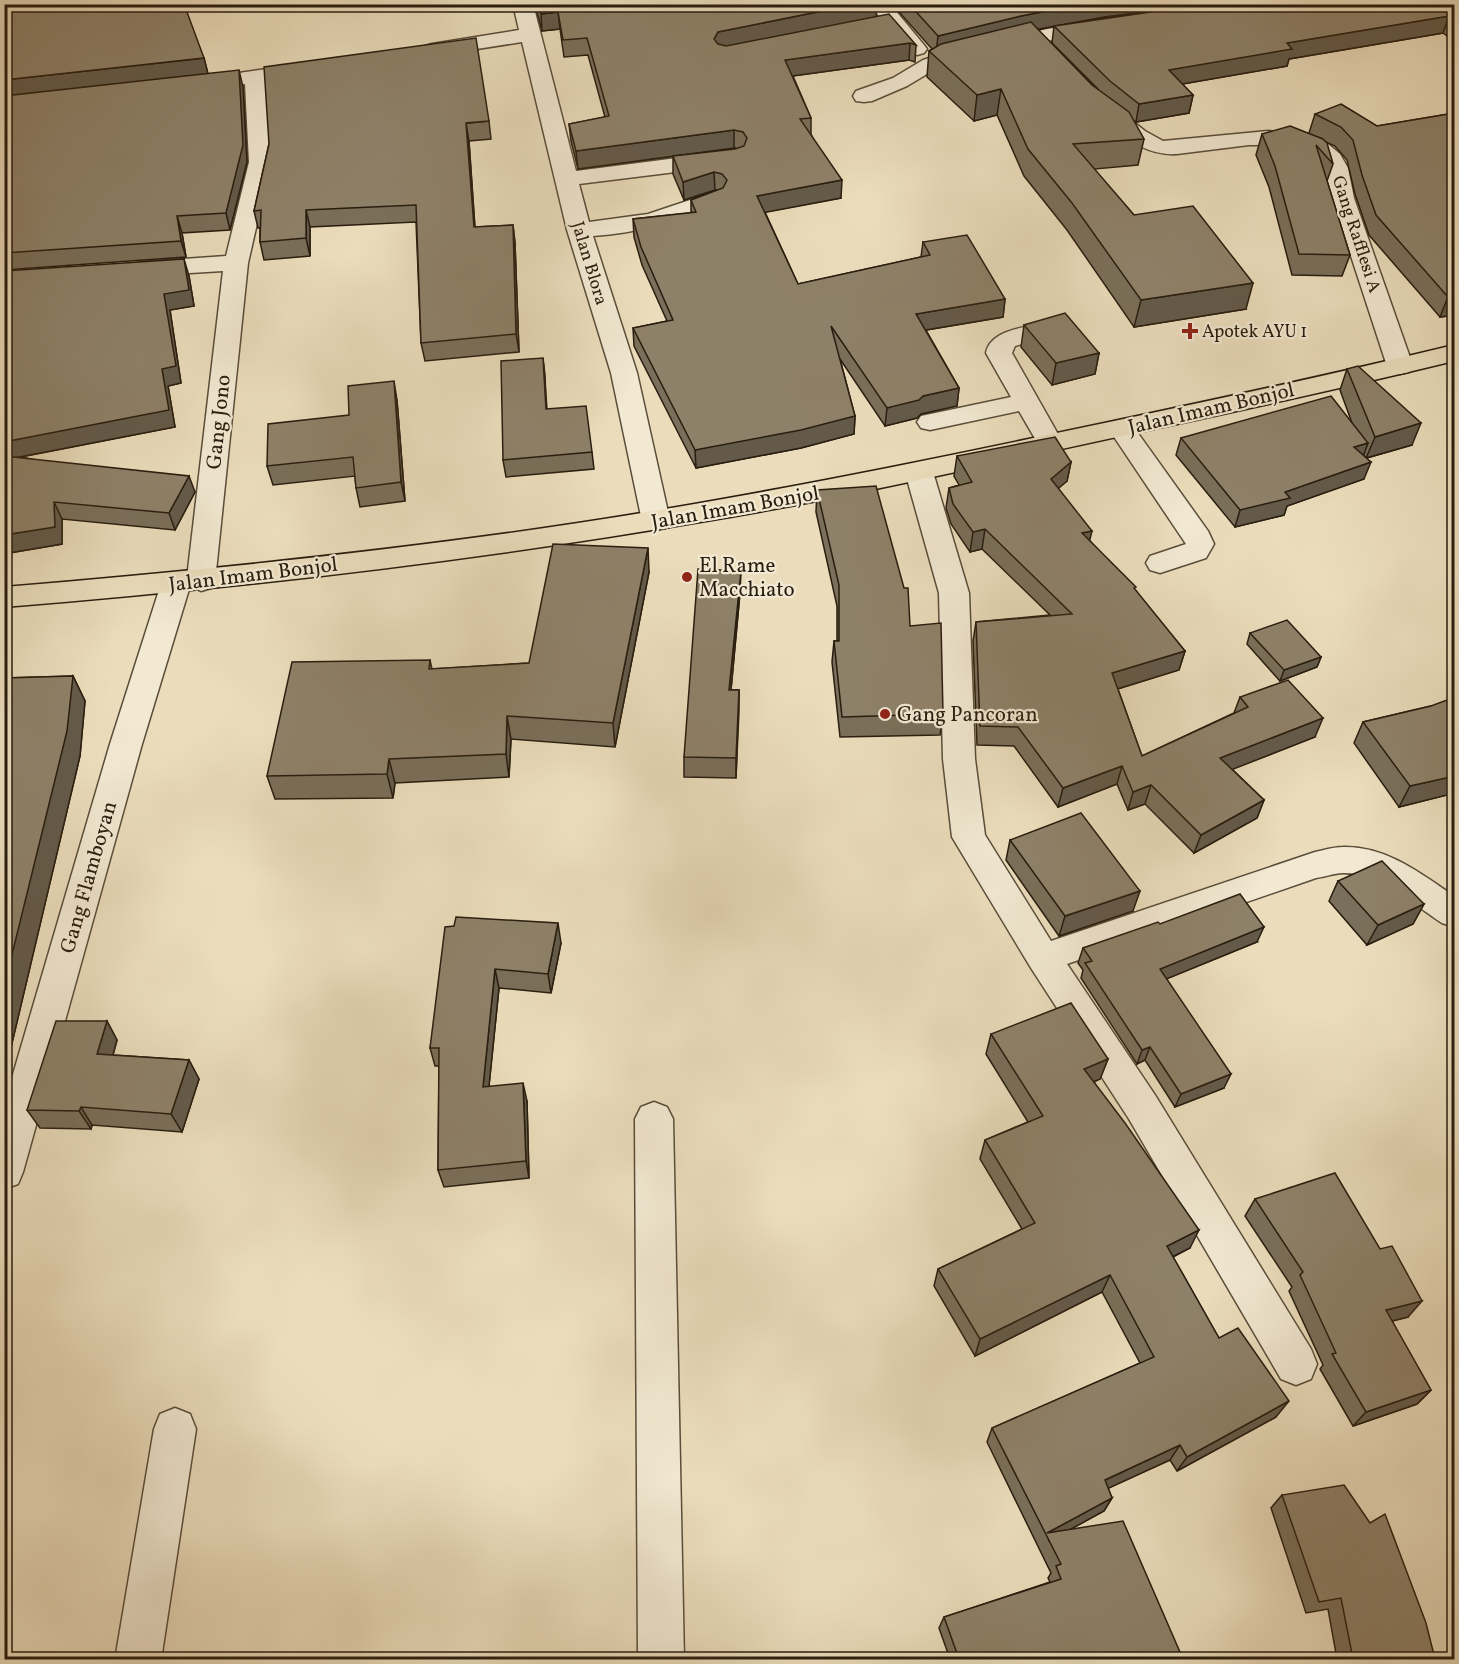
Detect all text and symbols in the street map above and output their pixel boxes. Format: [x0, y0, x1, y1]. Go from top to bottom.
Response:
street label: Gang Rafflesi A [1325, 173, 1386, 297]
street label: Jalan Blora [564, 219, 613, 308]
place label: Apotek AYU 1 [1202, 320, 1307, 345]
marker: Apotek AYU 1 [1183, 324, 1197, 338]
street label: Gang Jono [200, 373, 239, 471]
street label: Jalan Imam Bonjol [1125, 376, 1297, 443]
street label: Jalan Imam Bonjol [649, 479, 822, 538]
street label: Jalan Imam Bonjol [167, 551, 339, 600]
place label: El Rame Macchiato [699, 552, 795, 605]
marker: El Rame Macchiato [680, 570, 694, 584]
place label: Gang Pancoran [897, 701, 1038, 730]
marker: Gang Pancoran [878, 707, 892, 721]
street label: Gang Flamboyan [54, 798, 125, 957]

